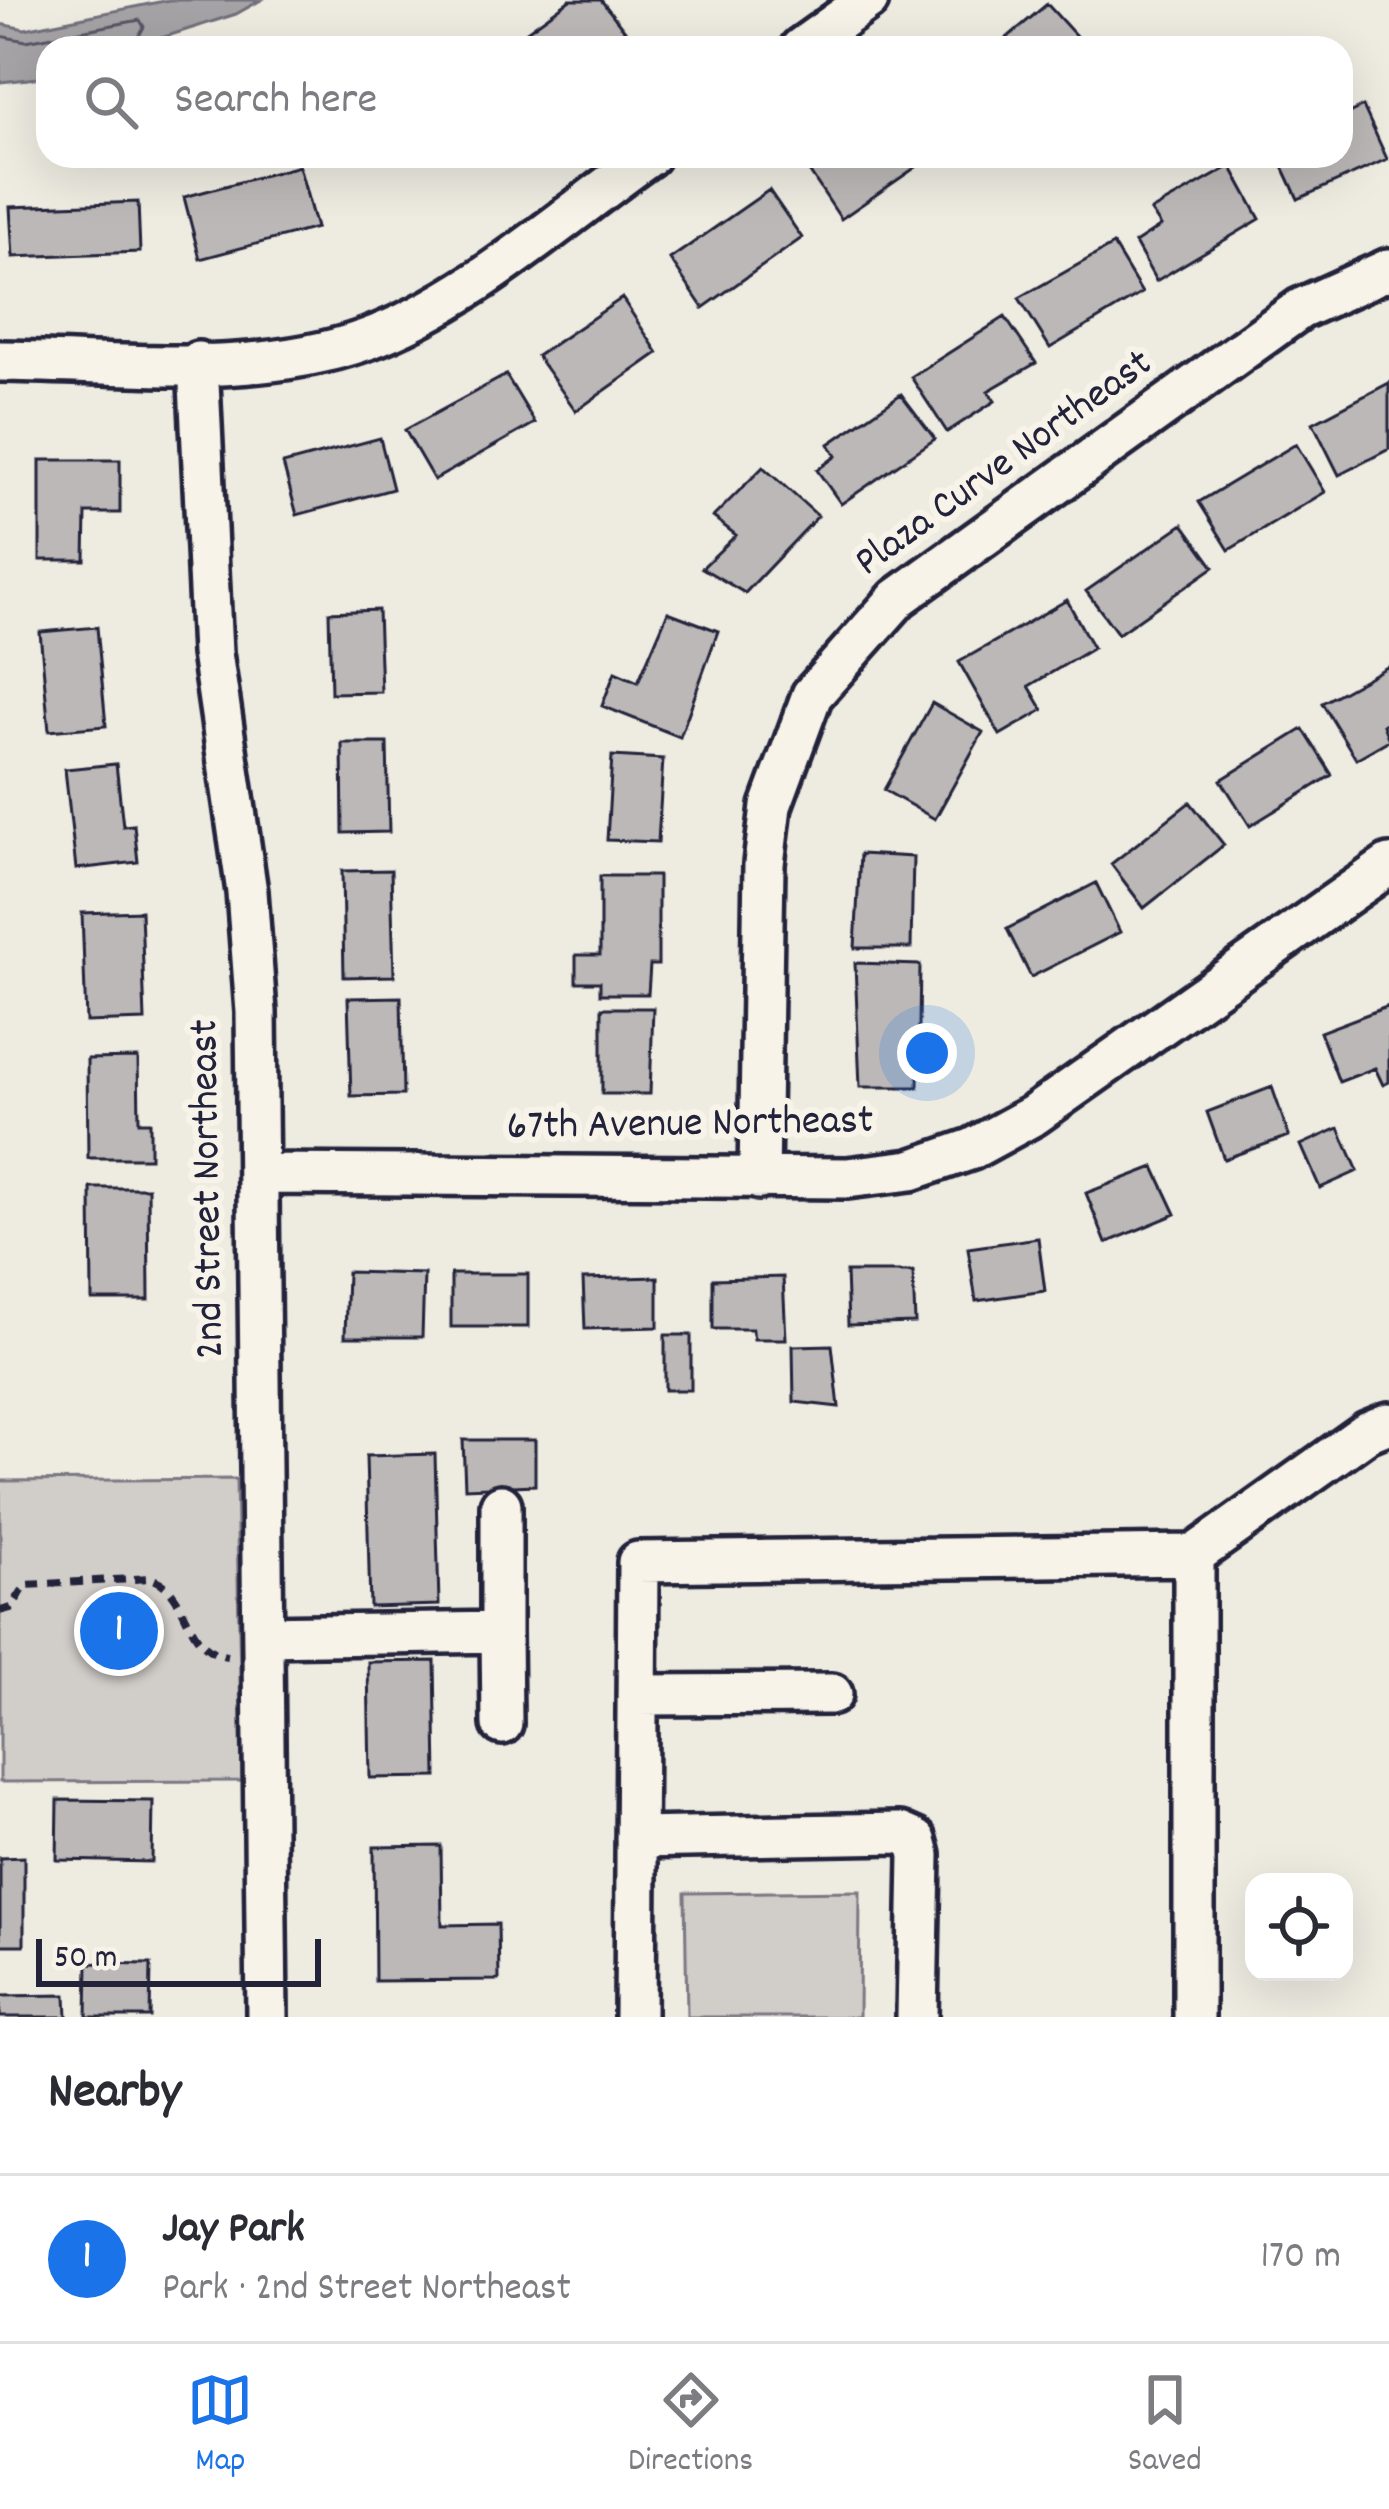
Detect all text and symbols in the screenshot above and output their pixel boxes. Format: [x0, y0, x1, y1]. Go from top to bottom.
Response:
search box [36, 36, 1353, 168]
icon: search [78, 69, 144, 135]
text: Search here [174, 70, 377, 134]
street label: Plaza Curve Northeast [844, 336, 1166, 594]
street label: 2nd Street Northeast [177, 1019, 243, 1359]
your location [897, 1023, 957, 1083]
street label: 67th Avenue Northeast [506, 1093, 874, 1159]
pin: 1 [80, 1586, 158, 1676]
map controls [1245, 1873, 1353, 1981]
button: locate [1245, 1873, 1353, 1981]
scale bar [36, 1933, 321, 1986]
text: 50 m [54, 1936, 118, 1983]
text: Nearby [48, 2059, 181, 2131]
text: Jay Park [162, 2199, 305, 2263]
text: 1 [83, 2231, 91, 2286]
text: 170 m [1261, 2231, 1341, 2286]
text: Park · 2nd Street Northeast [162, 2263, 571, 2318]
tab: Map [187, 2367, 253, 2486]
tab: Directions [628, 2367, 753, 2486]
tab: Saved [1128, 2367, 1202, 2486]

